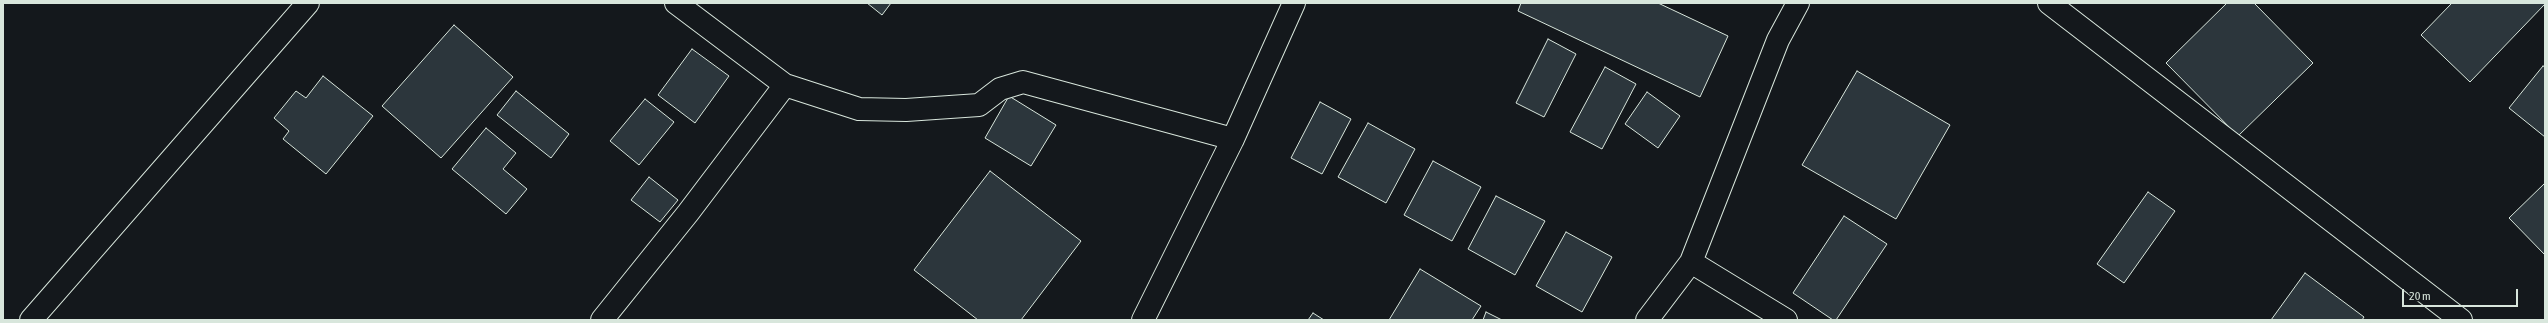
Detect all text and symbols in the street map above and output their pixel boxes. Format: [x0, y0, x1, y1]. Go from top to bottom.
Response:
scale bar [2404, 281, 2520, 307]
text: 20 m [2409, 289, 2431, 303]

